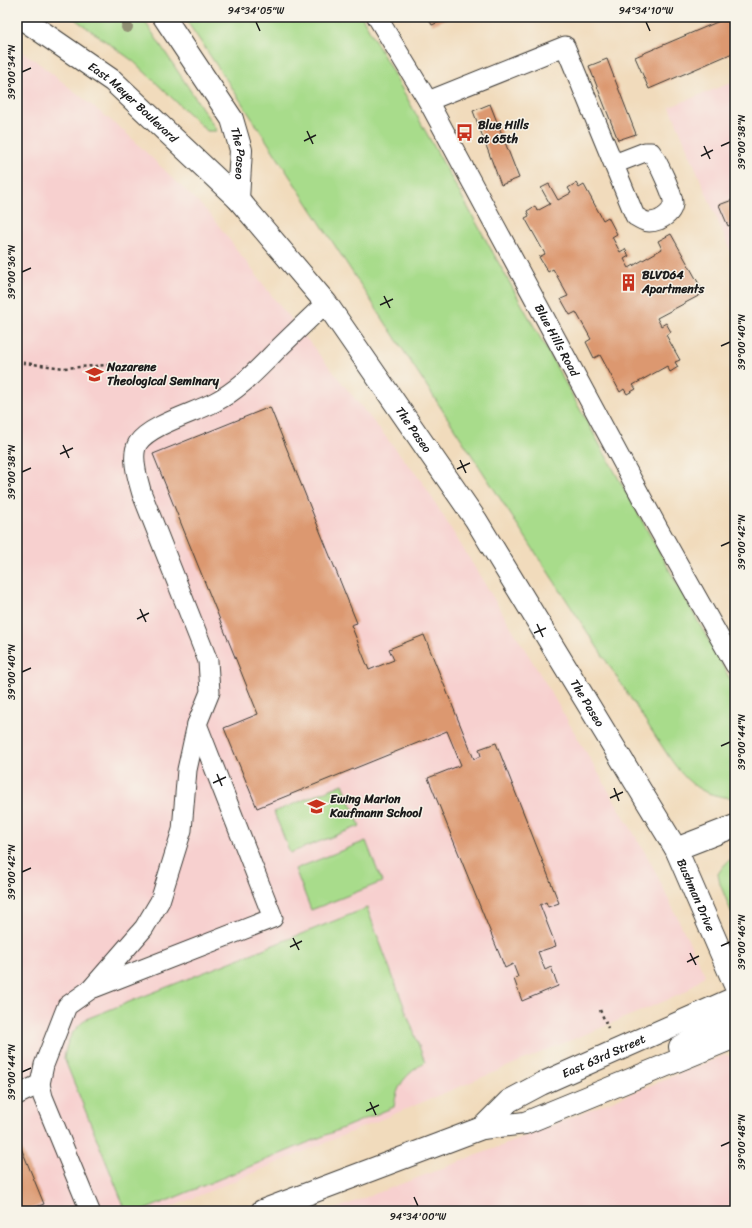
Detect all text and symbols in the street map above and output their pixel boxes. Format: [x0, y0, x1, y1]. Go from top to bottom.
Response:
text: 94°34'05"W [228, 2, 284, 20]
text: 94°34'10"W [619, 2, 674, 20]
text: 39°00'34"N [3, 44, 21, 100]
street label: East Meyer Boulevard [83, 56, 184, 149]
place label: Blue Hills at 65th [477, 114, 529, 150]
text: 39°00'38"N [733, 114, 751, 169]
bus stop icon: Blue Hills at 65th [455, 122, 475, 142]
street label: The Paseo [224, 125, 252, 180]
text: 39°00'36"N [3, 245, 21, 299]
place label: BLVD64 Apartments [641, 264, 705, 300]
building icon: BLVD64 Apartments [619, 272, 639, 292]
street label: Blue Hills Road [528, 300, 586, 381]
text: 39°00'40"N [733, 314, 751, 370]
place label: Nazarene Theological Seminary [106, 356, 220, 392]
school or university icon: Nazarene Theological Seminary [84, 364, 104, 384]
street label: The Paseo [389, 402, 438, 458]
text: 39°00'38"N [3, 444, 21, 499]
text: 39°00'42"N [733, 514, 751, 570]
text: 39°00'40"N [3, 644, 21, 700]
street label: The Paseo [564, 675, 610, 731]
text: 39°00'44"N [733, 714, 751, 770]
place label: Ewing Marion Kaufmann School [329, 788, 422, 824]
school or university icon: Ewing Marion Kaufmann School [307, 796, 327, 816]
text: 39°00'42"N [3, 844, 21, 900]
street label: Bushman Drive [670, 855, 722, 935]
text: 39°00'46"N [733, 914, 751, 970]
street label: East 63rd Street [558, 1028, 649, 1084]
text: 39°00'44"N [3, 1044, 21, 1100]
text: 39°00'48"N [733, 1114, 751, 1170]
text: 94°34'00"W [390, 1208, 447, 1226]

